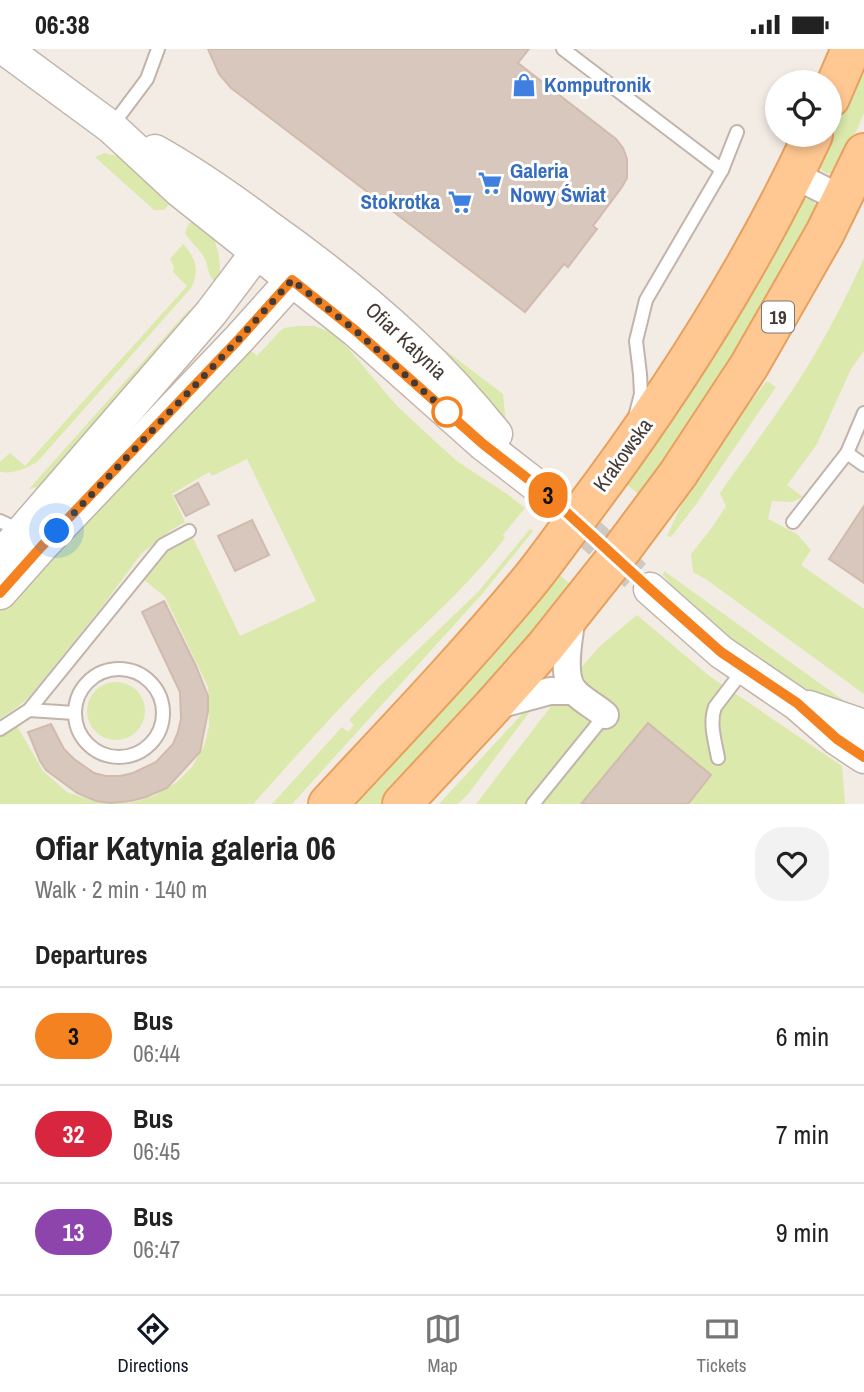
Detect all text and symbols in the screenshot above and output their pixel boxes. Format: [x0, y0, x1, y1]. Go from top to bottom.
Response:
text: 06:38 [35, 7, 90, 42]
place label: Komputronik [544, 70, 652, 99]
map controls [765, 70, 842, 147]
button: locate [765, 70, 842, 147]
shop icon: Komputronik [510, 71, 538, 99]
place label: Galeria Nowy Świat [510, 156, 606, 209]
supermarket icon: Galeria Nowy Świat [476, 169, 504, 197]
place label: Stokrotka [361, 187, 440, 216]
supermarket icon: Stokrotka [446, 188, 474, 216]
street label: Ofiar Katynia [359, 295, 454, 386]
road number: 19 [762, 301, 794, 333]
unlabelled marker [432, 397, 462, 427]
street label: Krakowska [586, 412, 659, 497]
line badge: 3 [525, 472, 571, 518]
text: 3 [543, 479, 553, 511]
your location [39, 513, 74, 548]
text: Ofiar Katynia galeria 06 [35, 826, 336, 870]
button: heart [755, 827, 829, 901]
text: Walk · 2 min · 140 m [35, 874, 207, 905]
text: Departures [35, 937, 148, 972]
text: Bus [133, 1003, 173, 1038]
text: 6 min [776, 1019, 829, 1054]
text: 3 [68, 1020, 79, 1052]
text: 06:44 [133, 1038, 180, 1069]
text: Bus [133, 1101, 173, 1136]
text: 7 min [776, 1117, 829, 1152]
text: 32 [63, 1118, 84, 1150]
text: 06:45 [133, 1136, 180, 1167]
text: Bus [133, 1199, 173, 1234]
text: 9 min [776, 1215, 829, 1250]
text: 13 [63, 1216, 84, 1248]
text: 06:47 [133, 1234, 180, 1265]
tab: Directions [118, 1310, 189, 1378]
tab: Map [424, 1310, 462, 1378]
tab: Tickets [697, 1310, 746, 1378]

